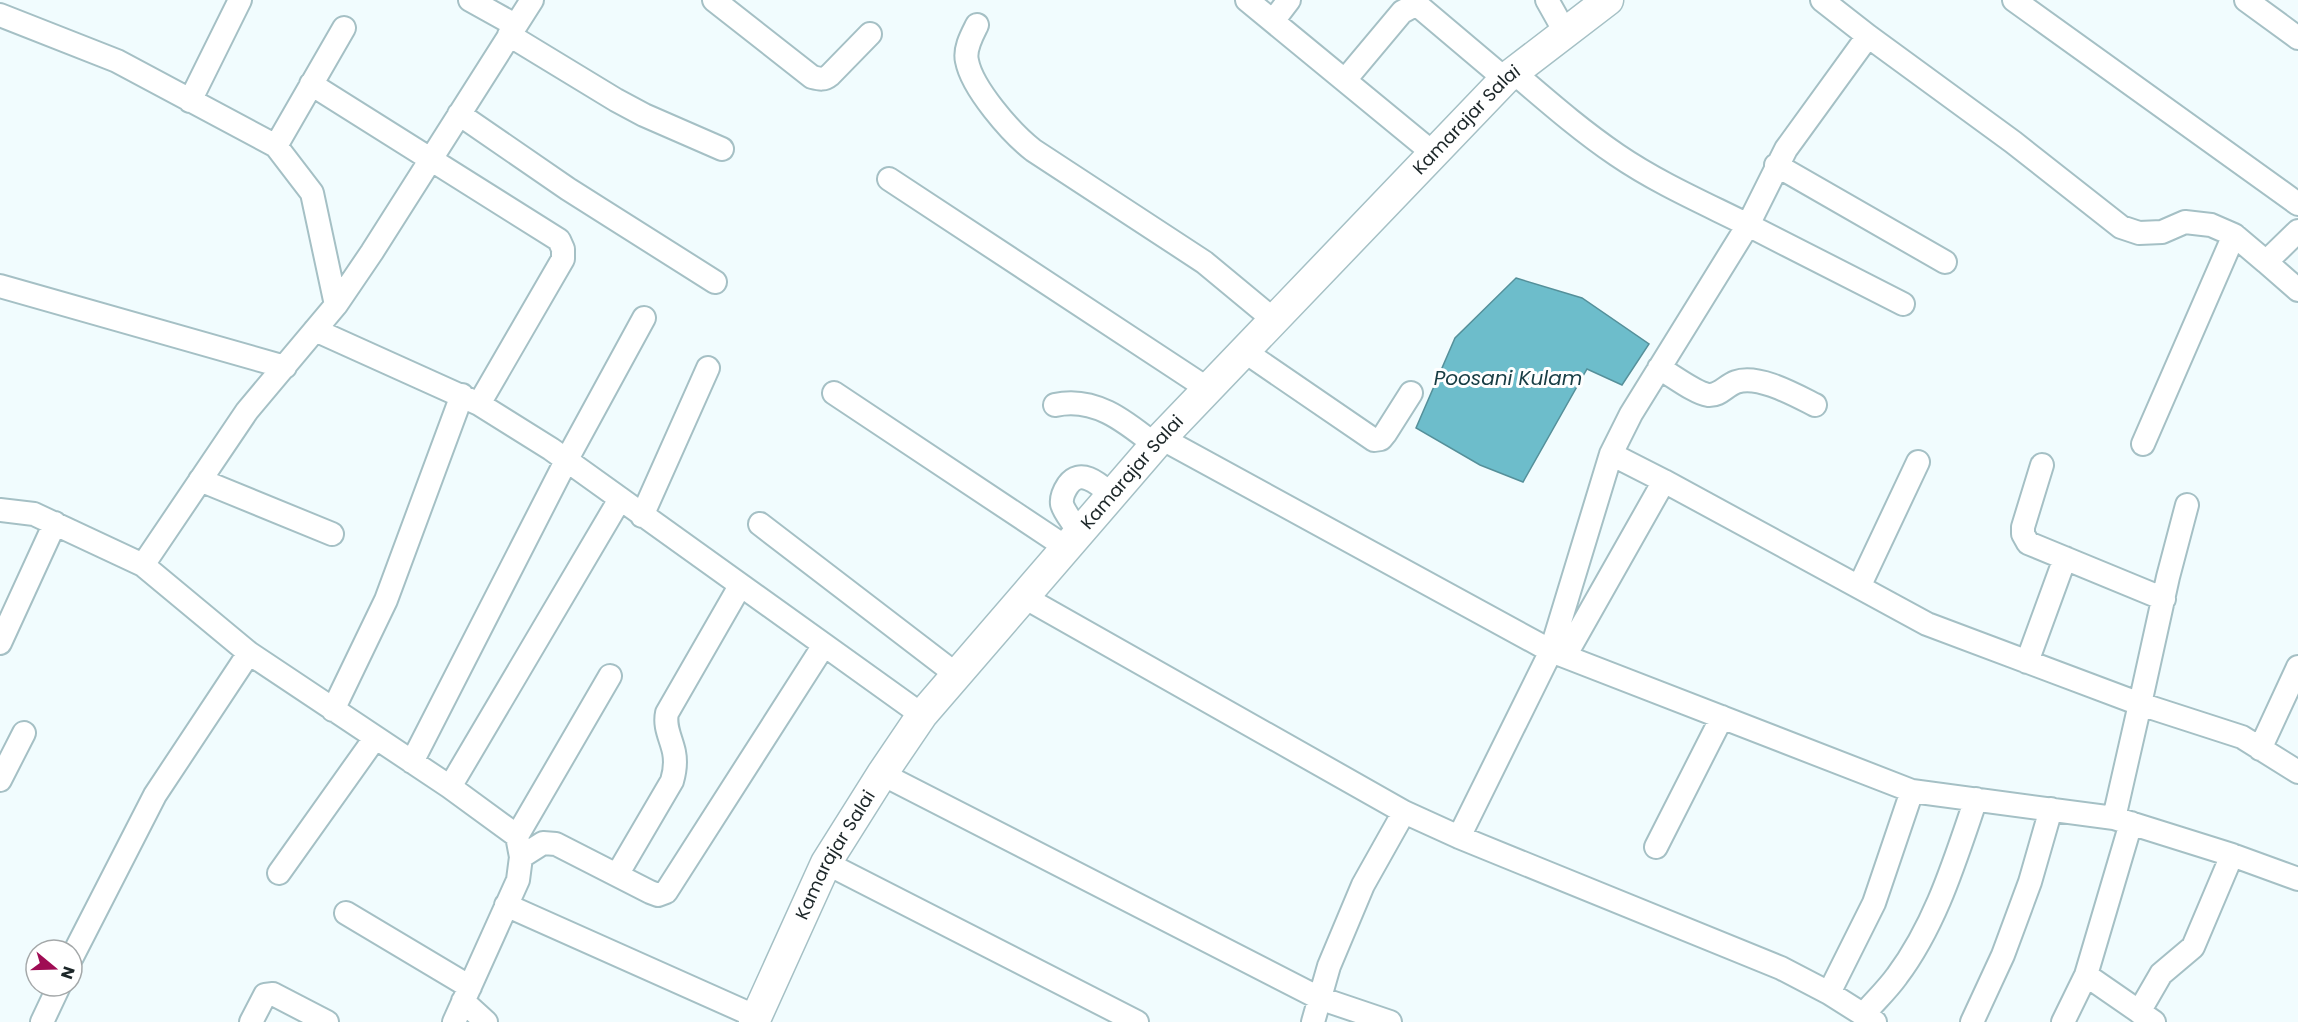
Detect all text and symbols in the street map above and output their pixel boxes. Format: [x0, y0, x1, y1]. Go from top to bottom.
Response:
street label: Kamarajar Salai [1407, 59, 1525, 180]
water label: Poosani Kulam [1434, 364, 1582, 392]
street label: Kamarajar Salai [1075, 409, 1189, 535]
street label: Kamarajar Salai [789, 785, 881, 923]
north arrow [24, 938, 84, 998]
text: N [55, 963, 81, 982]

